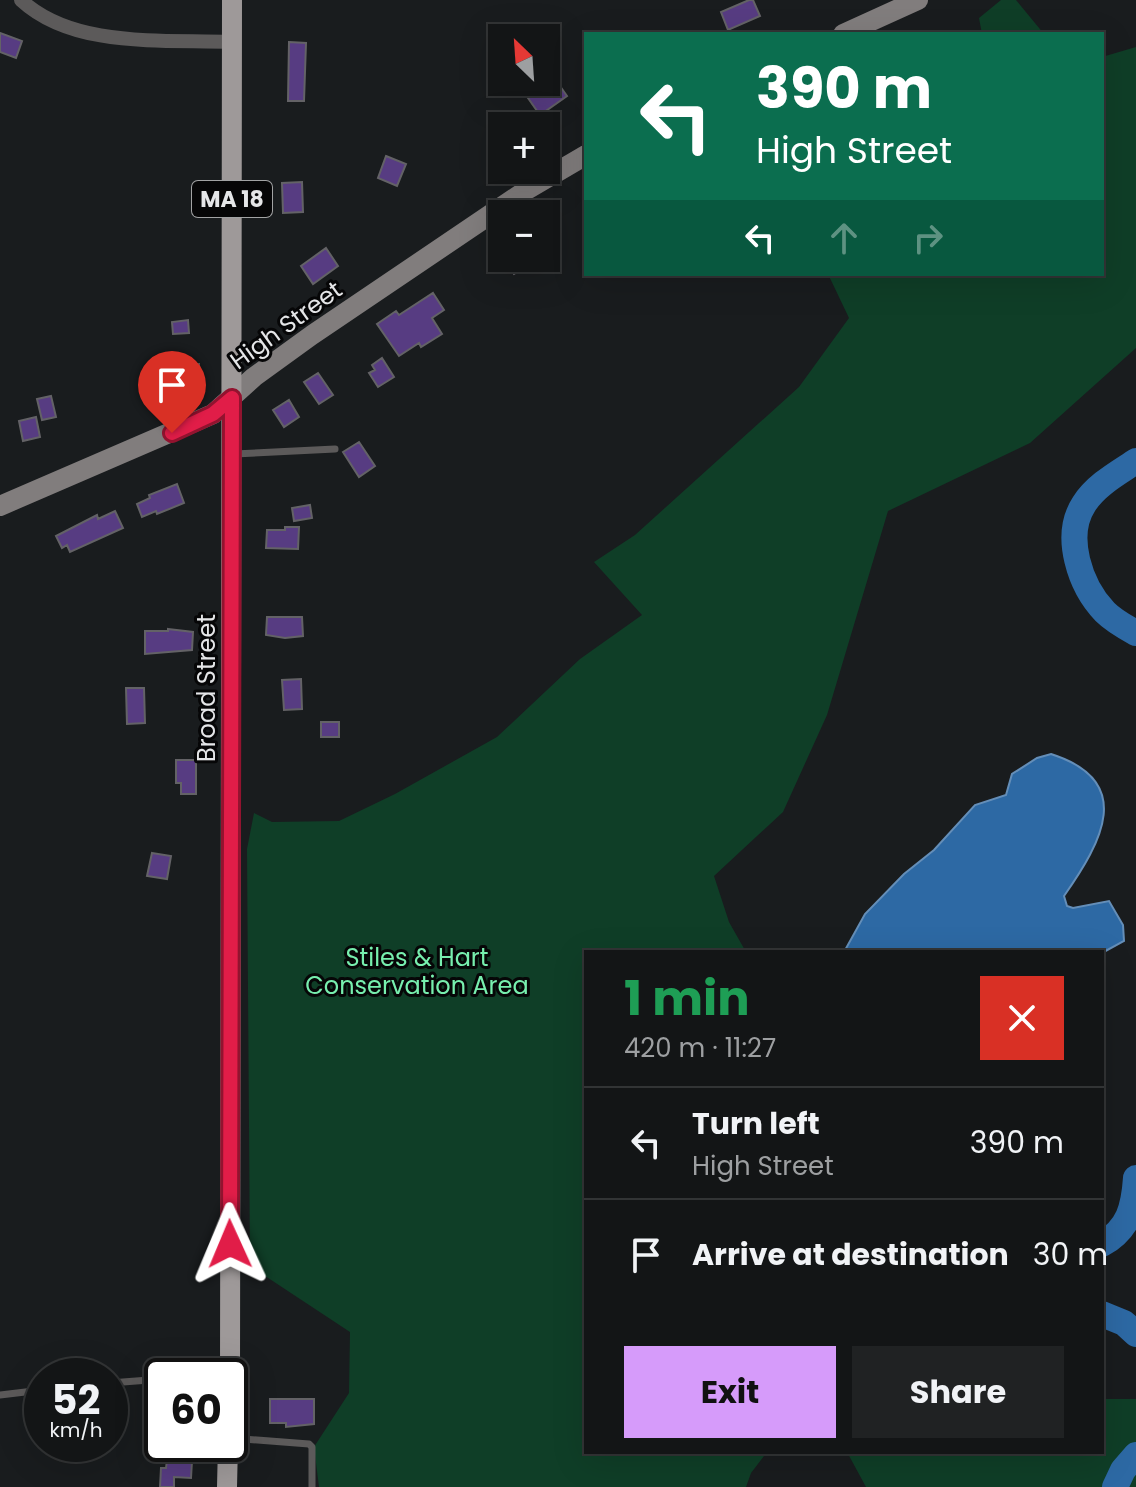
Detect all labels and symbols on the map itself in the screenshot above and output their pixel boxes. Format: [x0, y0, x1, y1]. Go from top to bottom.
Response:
north arrow [488, 24, 560, 96]
road number: MA 18 [192, 181, 272, 217]
street label: High Street [223, 273, 349, 377]
pin [138, 351, 206, 433]
street label: Broad Street [190, 614, 223, 762]
park label: Stiles & Hart Conservation Area [305, 941, 529, 1002]
position arrow [188, 1202, 272, 1286]
speed limit sign: 60 [144, 1358, 248, 1462]

